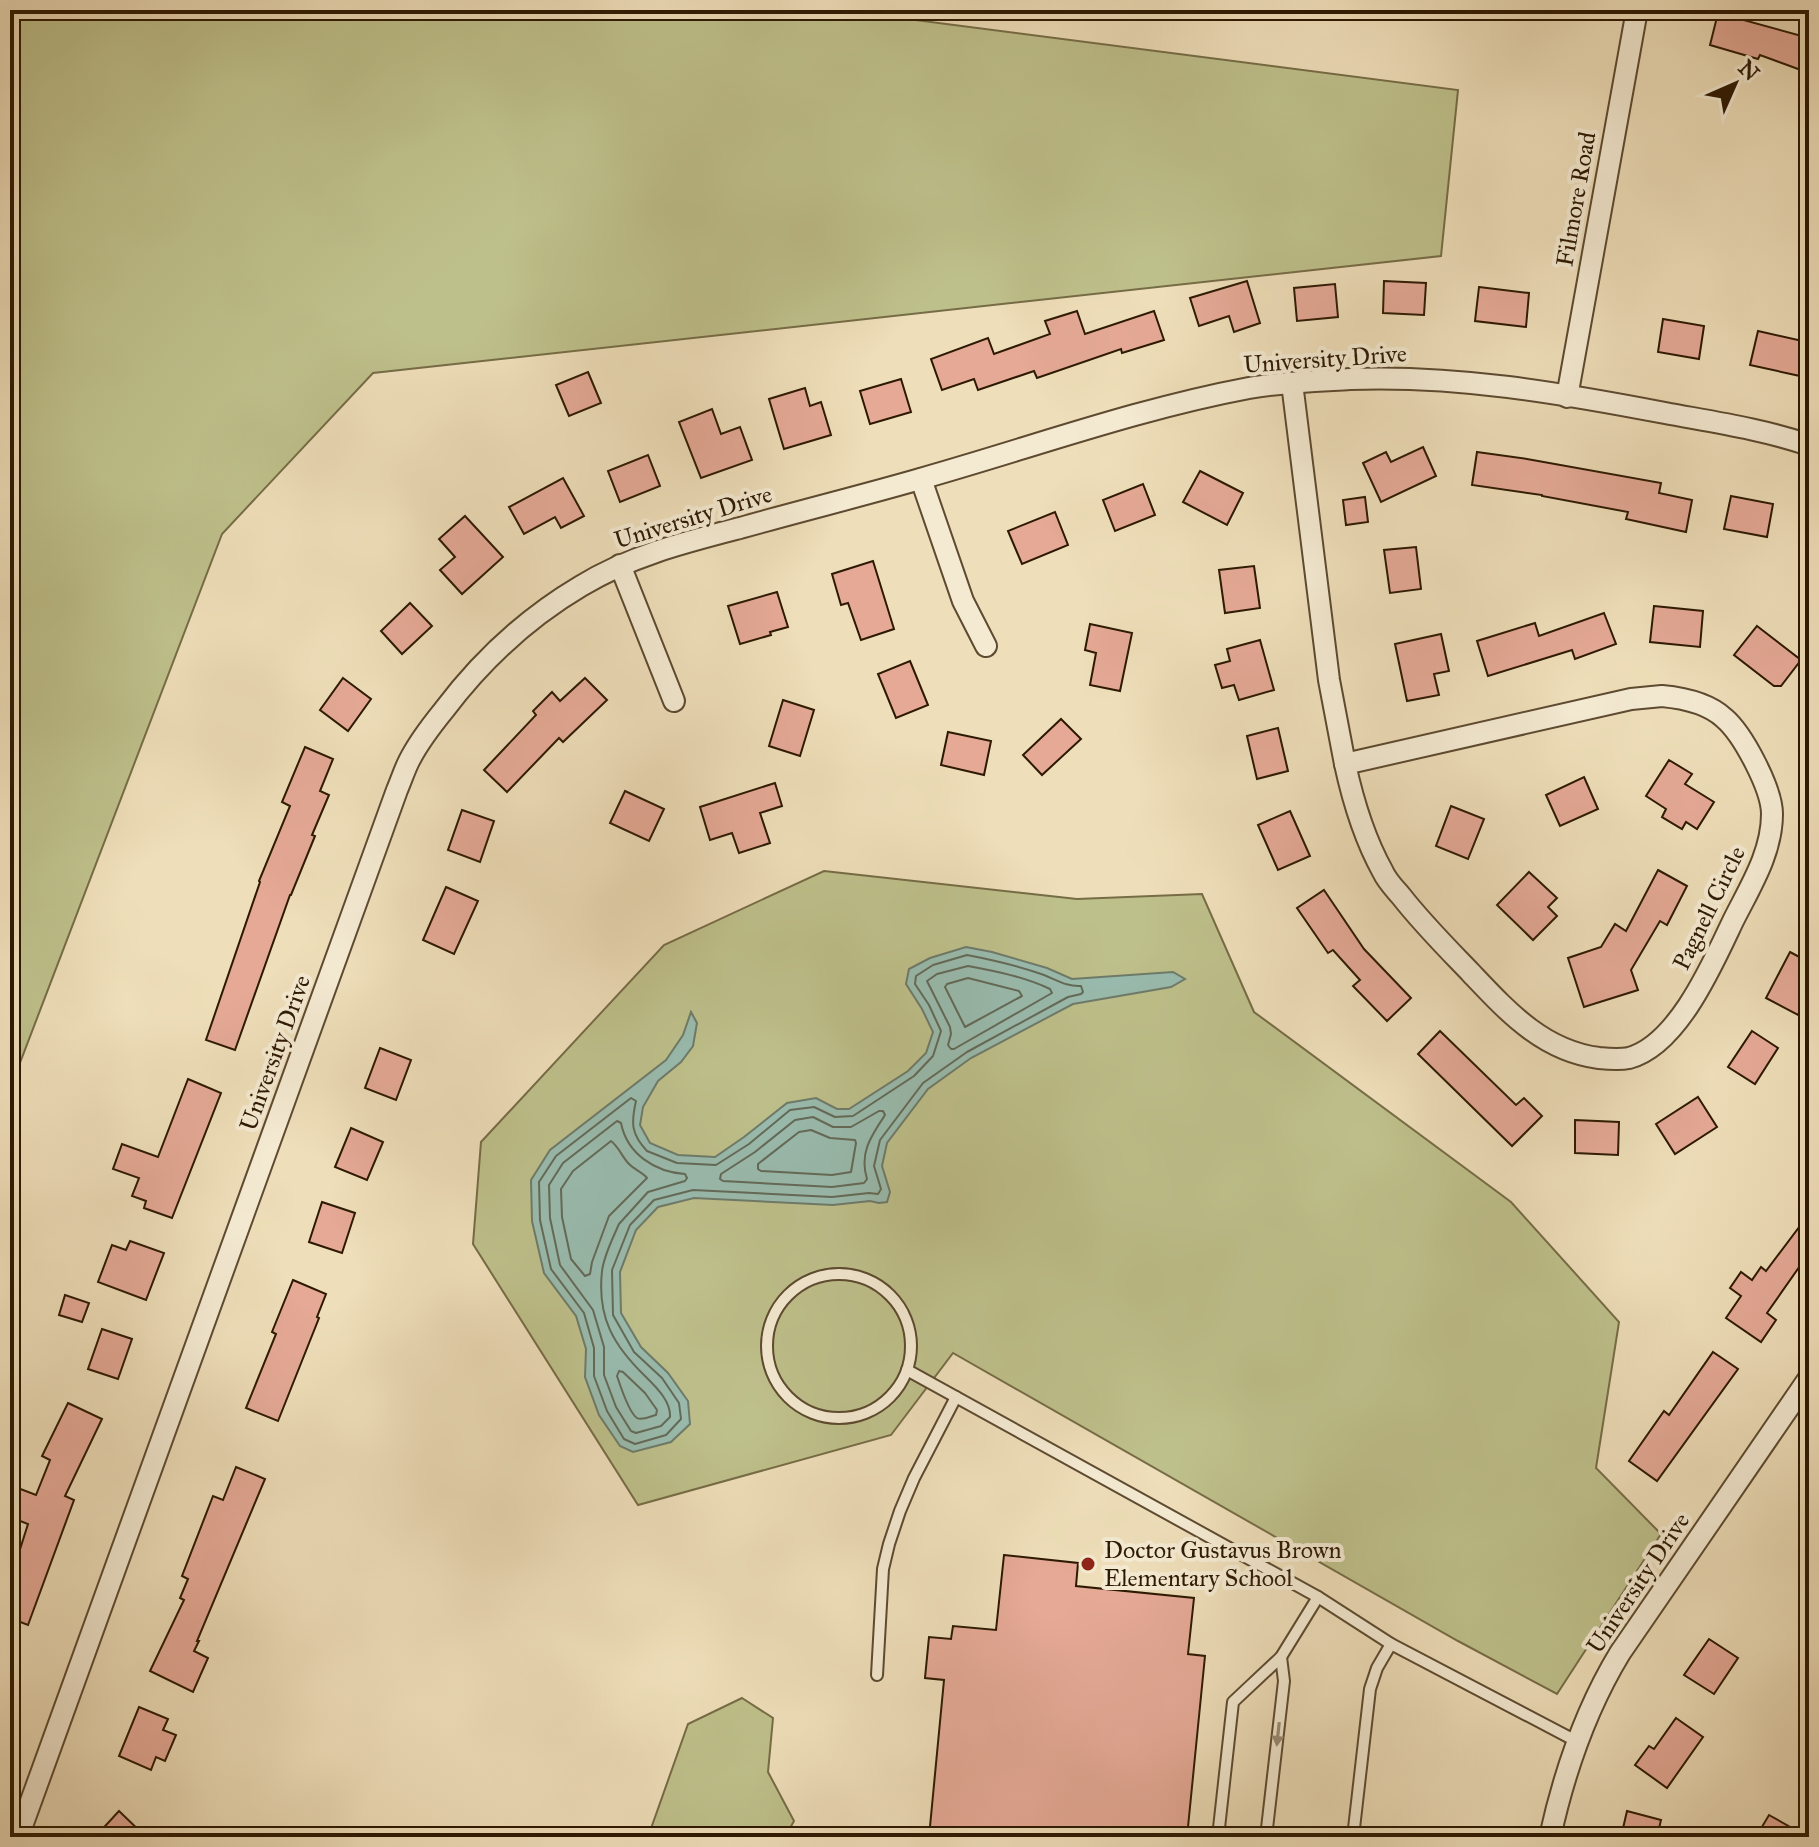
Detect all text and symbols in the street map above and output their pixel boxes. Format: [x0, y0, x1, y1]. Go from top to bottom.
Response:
north arrow [1695, 44, 1775, 124]
text: N [1733, 54, 1765, 87]
street label: Filmore Road [1549, 129, 1603, 269]
street label: University Drive [1242, 338, 1408, 380]
street label: University Drive [610, 479, 776, 555]
street label: Pagnell Circle [1666, 841, 1752, 975]
street label: University Drive [233, 971, 317, 1135]
street label: University Drive [1580, 1507, 1696, 1659]
place label: Doctor Gustavus Brown Elementary School [1104, 1535, 1342, 1593]
marker: Doctor Gustavus Brown Elementary School [1079, 1555, 1097, 1573]
one-way arrow [1271, 1722, 1284, 1747]

